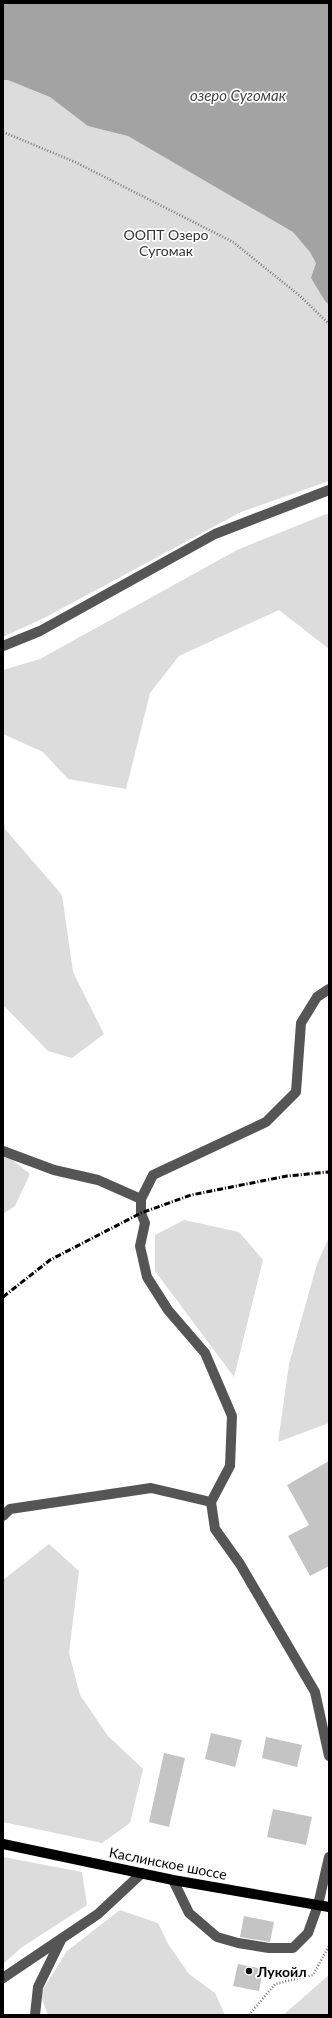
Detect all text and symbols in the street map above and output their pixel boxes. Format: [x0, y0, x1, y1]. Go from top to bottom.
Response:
water label: озеро Сугомак [190, 86, 287, 104]
park label: ООПТ Озеро Сугомак [123, 226, 209, 259]
street label: Каслинское шоссе [108, 1843, 228, 1883]
place label: Лукойл [256, 1963, 307, 1980]
marker: Лукойл [244, 1966, 254, 1976]

